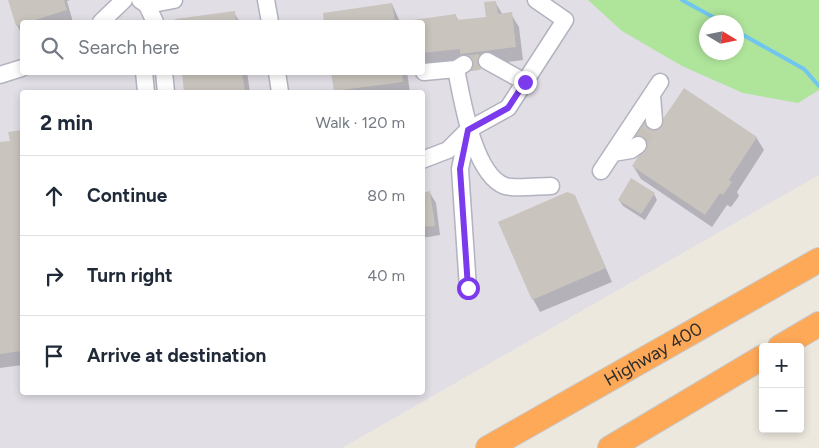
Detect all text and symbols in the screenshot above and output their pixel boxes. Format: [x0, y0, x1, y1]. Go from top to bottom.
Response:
north arrow [699, 15, 744, 60]
search box [20, 20, 425, 75]
icon: search [38, 34, 66, 62]
text: Search here [78, 36, 180, 59]
route end [514, 71, 537, 94]
text: 2 min [40, 110, 93, 135]
text: Walk · 120 m [316, 113, 405, 132]
icon: ahead [40, 182, 68, 210]
text: Continue [87, 184, 167, 207]
text: 80 m [367, 186, 405, 205]
icon: right [40, 262, 68, 290]
text: Turn right [87, 264, 173, 287]
text: 40 m [367, 266, 405, 285]
route start [457, 277, 480, 300]
street label: Highway 400 [600, 318, 706, 391]
icon: arrive [40, 342, 68, 370]
map controls [759, 343, 804, 433]
button: + [759, 343, 804, 388]
text: Arrive at destination [87, 344, 266, 367]
button: − [759, 388, 804, 433]

